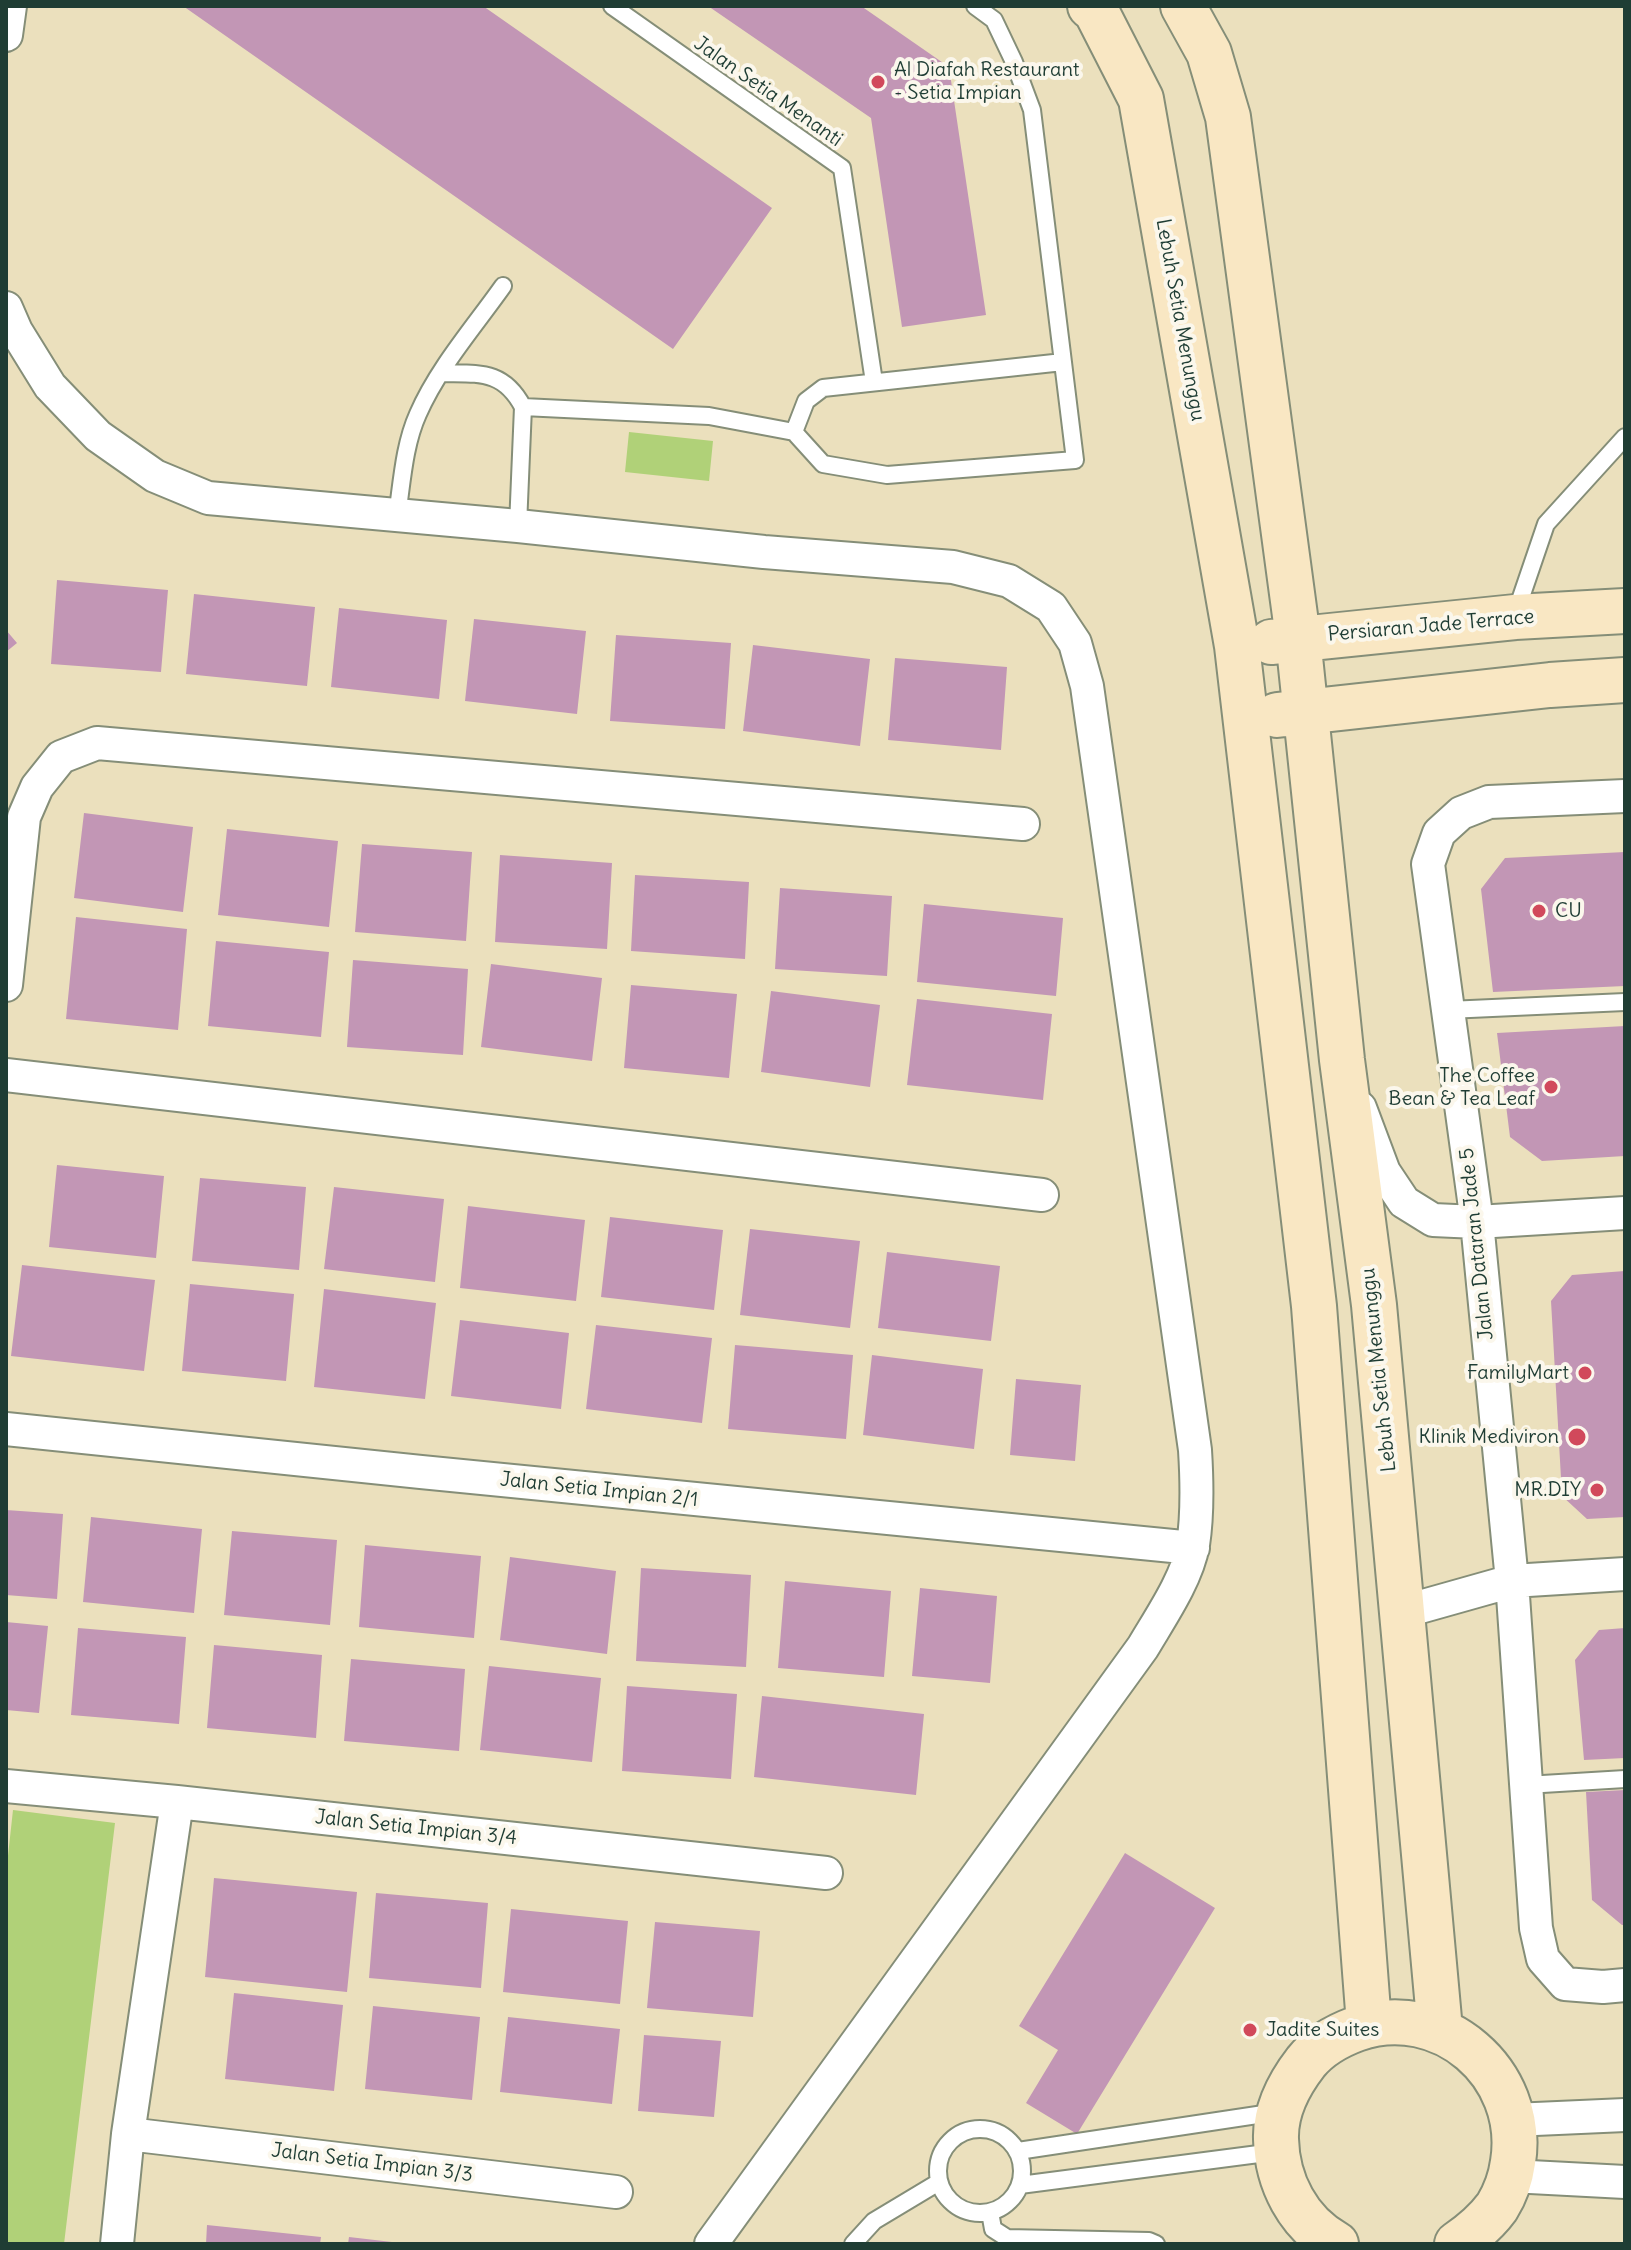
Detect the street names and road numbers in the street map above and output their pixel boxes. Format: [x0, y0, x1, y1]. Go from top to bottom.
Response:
street label: Jalan Setia Menanti [689, 32, 847, 152]
street label: Lebuh Setia Menunggu [1150, 217, 1210, 423]
street label: Persiaran Jade Terrace [1327, 605, 1535, 647]
street label: Jalan Dataran Jade 5 [1455, 1147, 1499, 1341]
street label: Lebuh Setia Menunggu [1356, 1267, 1402, 1473]
street label: Jalan Setia Impian 2/1 [499, 1468, 699, 1512]
street label: Jalan Setia Impian 3/4 [314, 1805, 518, 1851]
street label: Jalan Setia Impian 3/3 [270, 2139, 474, 2187]

